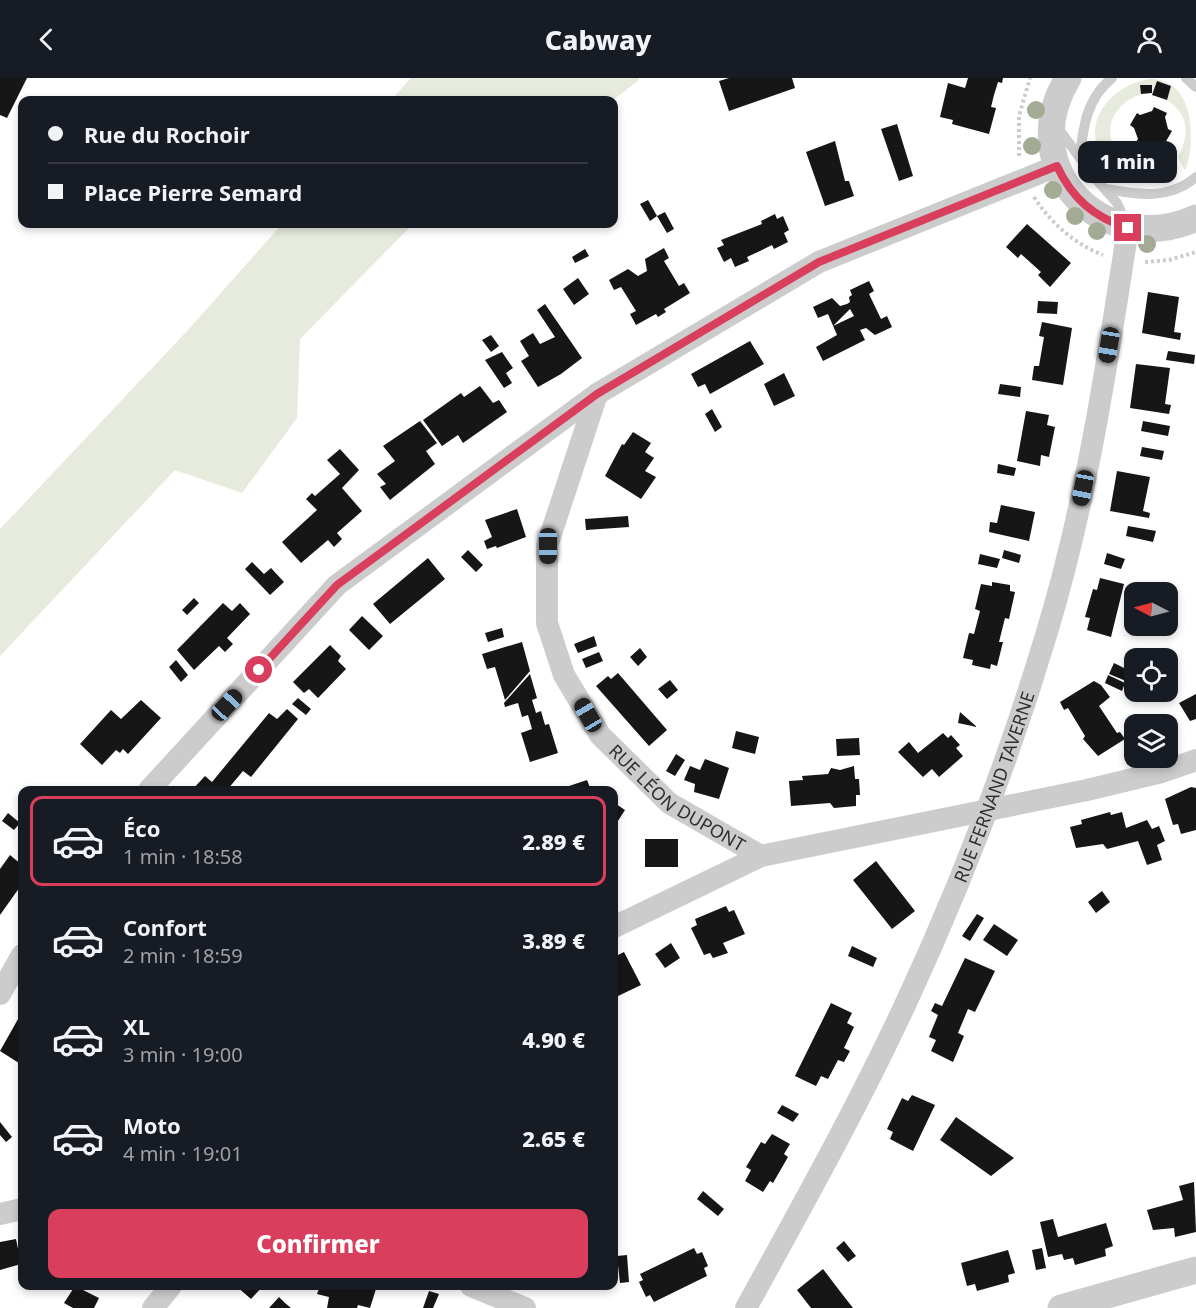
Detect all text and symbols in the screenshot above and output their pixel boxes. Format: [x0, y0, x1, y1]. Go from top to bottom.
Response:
text: Cabway [545, 21, 651, 58]
icon: back [30, 23, 63, 56]
icon: person [1133, 23, 1166, 56]
text: Rue du Rochoir [84, 119, 250, 149]
callout: 1 min [1078, 141, 1178, 183]
text: 1 min [1100, 148, 1155, 175]
text: Place Pierre Semard [84, 177, 302, 207]
route end [1114, 214, 1141, 241]
car [1097, 326, 1121, 364]
car [1071, 469, 1095, 507]
car [539, 528, 557, 564]
north arrow [1124, 582, 1178, 636]
map controls [1124, 582, 1178, 768]
button: locate [1124, 648, 1178, 702]
route start [245, 656, 272, 683]
car [208, 686, 246, 724]
street label: RUE FERNAND TAVERNE [948, 688, 1040, 886]
car [571, 695, 605, 735]
button: layers [1124, 714, 1178, 768]
street label: RUE LÉON DUPONT [604, 739, 750, 857]
text: Éco [123, 813, 160, 843]
icon: car [51, 814, 105, 868]
text: 2.89 € [522, 826, 585, 856]
text: 1 min · 18:58 [123, 843, 243, 870]
text: Confort [123, 912, 207, 942]
icon: car [51, 913, 105, 967]
text: 3.89 € [522, 925, 585, 955]
text: 2 min · 18:59 [123, 942, 243, 969]
text: XL [123, 1011, 150, 1041]
icon: car [51, 1012, 105, 1066]
text: 4.90 € [522, 1024, 585, 1054]
text: 3 min · 19:00 [123, 1041, 243, 1068]
text: Moto [123, 1110, 181, 1140]
icon: car [51, 1111, 105, 1165]
text: 2.65 € [522, 1123, 585, 1153]
text: 4 min · 19:01 [123, 1140, 243, 1167]
button: Confirmer [48, 1209, 588, 1278]

